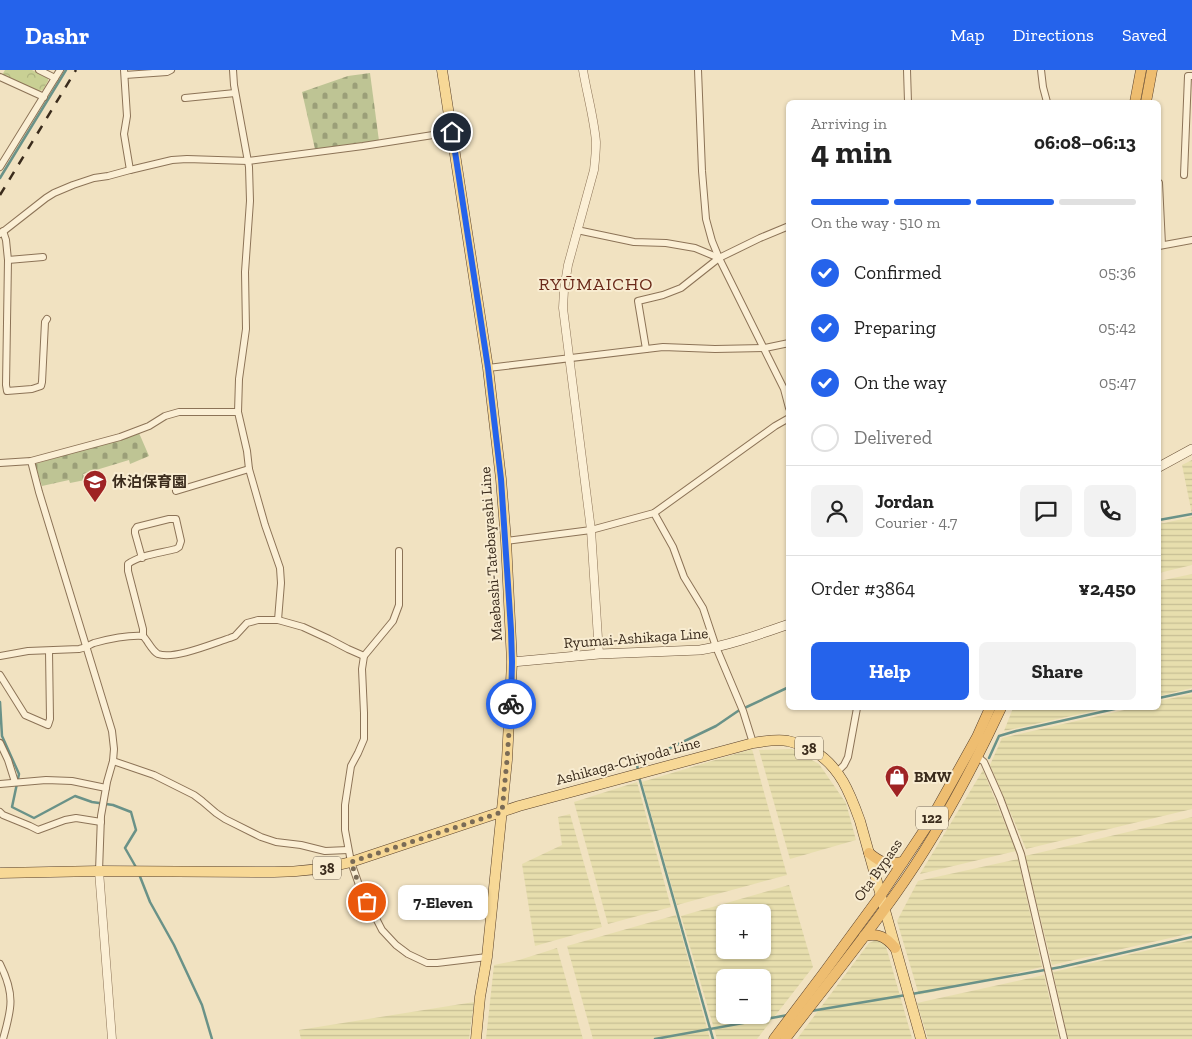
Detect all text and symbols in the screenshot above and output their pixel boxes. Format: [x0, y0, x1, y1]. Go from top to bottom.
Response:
text: Dashr [25, 21, 89, 50]
text: Map [950, 24, 985, 46]
text: Directions [1013, 24, 1094, 46]
text: Saved [1122, 24, 1167, 46]
pin [431, 111, 473, 153]
text: Arriving in [811, 114, 887, 133]
icon: home [438, 118, 466, 146]
text: 06:08–06:13 [1034, 131, 1136, 154]
text: 4 min [811, 133, 892, 171]
text: On the way · 510 m [811, 213, 940, 232]
icon: check [811, 259, 839, 287]
text: Confirmed [854, 261, 941, 284]
text: 05:36 [1099, 263, 1136, 282]
district label: RYŪMAICHO [539, 273, 653, 295]
icon: check [811, 314, 839, 342]
text: Preparing [854, 316, 936, 339]
text: 05:42 [1098, 318, 1136, 337]
icon: check [811, 369, 839, 397]
text: On the way [854, 371, 947, 394]
text: 05:47 [1099, 373, 1136, 392]
text: Delivered [854, 426, 932, 449]
street label: Maebashi-Tatebayashi Line [476, 466, 506, 642]
school or university icon: 休泊保育園 [82, 469, 108, 503]
place label: 休泊保育園 [112, 473, 187, 491]
button: person [811, 485, 863, 537]
button: chat [1020, 485, 1072, 537]
button: phone [1084, 485, 1136, 537]
text: Jordan [875, 490, 934, 513]
text: Courier · 4.7 [875, 513, 957, 532]
text: Order #3864 [811, 577, 915, 600]
text: ¥2,450 [1079, 577, 1136, 600]
street label: Ryumai-Ashikaga Line [563, 624, 709, 652]
button: Help [811, 642, 969, 700]
button: Share [979, 642, 1136, 700]
courier [486, 679, 536, 729]
icon: bike [497, 690, 525, 718]
street label: Ashikaga-Chiyoda Line [554, 733, 702, 789]
road number: 38 [795, 736, 823, 760]
shop icon: BMW [884, 764, 910, 798]
place label: BMW [914, 768, 952, 786]
road number: 122 [916, 806, 948, 830]
street label: Ota Bypass [850, 835, 906, 905]
road number: 38 [313, 856, 341, 880]
pin [346, 881, 388, 923]
callout: 7-Eleven [397, 884, 487, 920]
icon: bag [353, 888, 381, 916]
text: 7-Eleven [413, 893, 473, 912]
map controls [716, 904, 771, 1024]
button: + [716, 904, 771, 959]
button: − [716, 969, 771, 1024]

